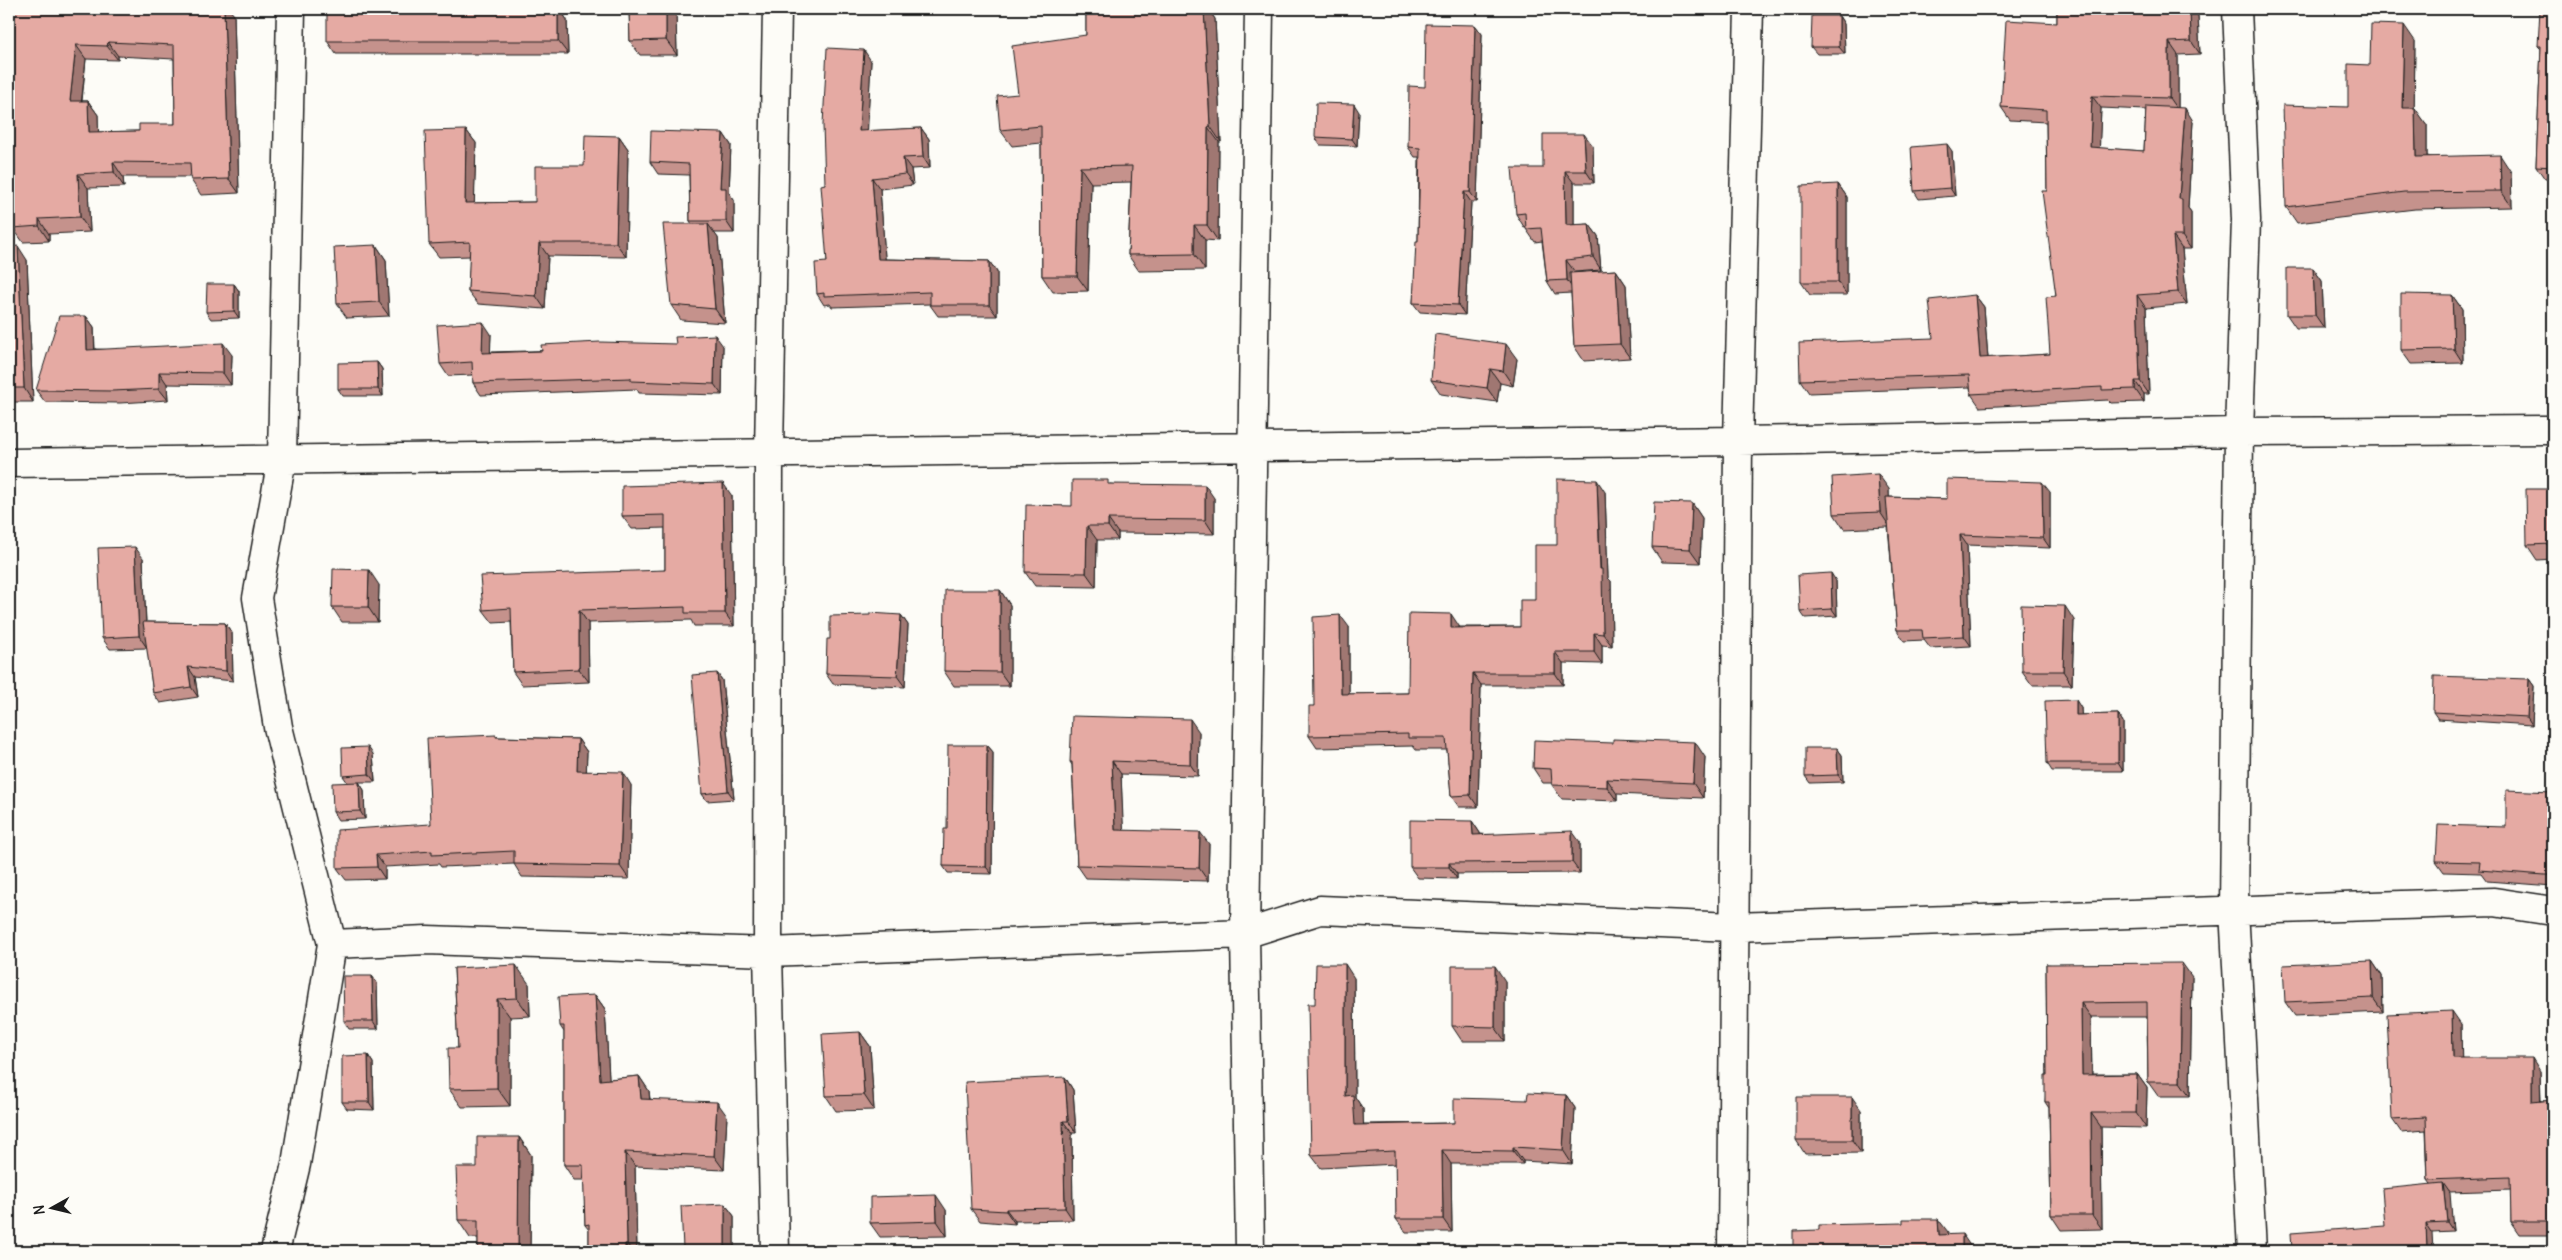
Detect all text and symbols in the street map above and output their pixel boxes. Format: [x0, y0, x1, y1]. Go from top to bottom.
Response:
north arrow [28, 1182, 78, 1232]
text: N [30, 1204, 49, 1216]

